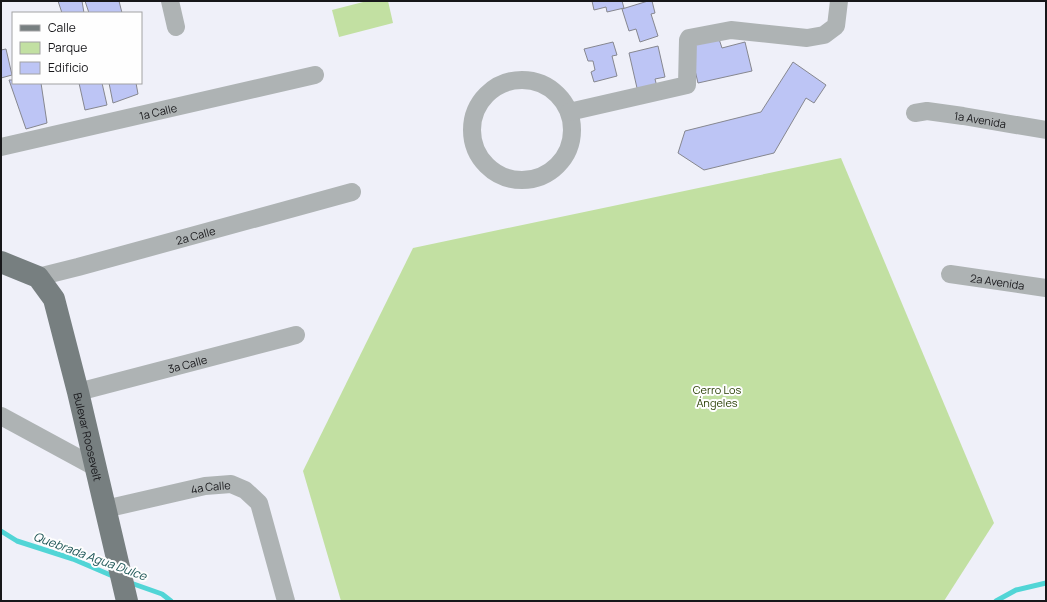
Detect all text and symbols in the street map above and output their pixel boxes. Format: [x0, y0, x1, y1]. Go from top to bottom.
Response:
legend [12, 12, 142, 84]
text: Calle [48, 19, 76, 36]
text: Parque [48, 39, 87, 56]
text: Edificio [48, 59, 88, 76]
street label: 1a Calle [138, 99, 179, 123]
street label: 1a Avenida [953, 107, 1007, 131]
street label: 2a Calle [174, 222, 217, 247]
street label: 2a Avenida [969, 270, 1026, 292]
street label: 3a Calle [166, 351, 209, 376]
park label: Cerro Los Ángeles [693, 382, 742, 410]
street label: Bulevar Roosevelt [71, 391, 106, 482]
street label: 4a Calle [189, 477, 232, 497]
water label: Quebrada Agua Dulce [31, 528, 150, 585]

